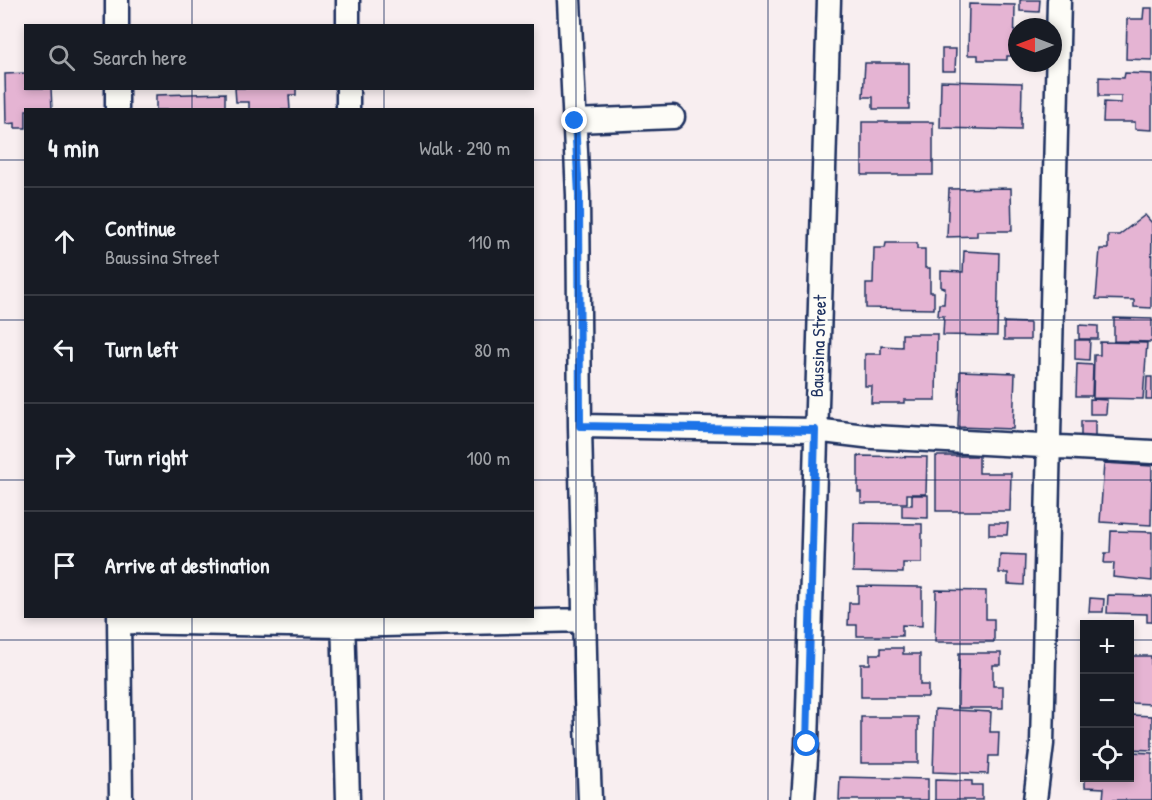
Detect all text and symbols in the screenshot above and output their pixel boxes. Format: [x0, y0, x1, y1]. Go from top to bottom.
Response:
north arrow [1008, 18, 1062, 72]
search box [24, 24, 534, 90]
icon: search [45, 41, 78, 74]
text: Search here [93, 42, 187, 72]
route end [561, 107, 587, 133]
text: 4 min [48, 130, 99, 165]
text: Walk · 290 m [419, 134, 510, 161]
text: Continue [105, 213, 176, 243]
icon: ahead [48, 225, 81, 258]
text: 110 m [468, 228, 510, 255]
text: Baussina Street [105, 243, 219, 270]
street label: Baussina Street [804, 294, 832, 398]
icon: left [48, 333, 81, 366]
text: Turn left [105, 334, 178, 364]
text: 80 m [474, 336, 510, 363]
icon: right [48, 441, 81, 474]
text: Turn right [105, 442, 188, 472]
text: 100 m [467, 444, 510, 471]
icon: arrive [48, 549, 81, 582]
text: Arrive at destination [105, 550, 270, 580]
map controls [1080, 620, 1134, 782]
button: + [1080, 620, 1134, 674]
button: − [1080, 674, 1134, 728]
button: locate [1080, 728, 1134, 782]
route start [793, 730, 819, 756]

